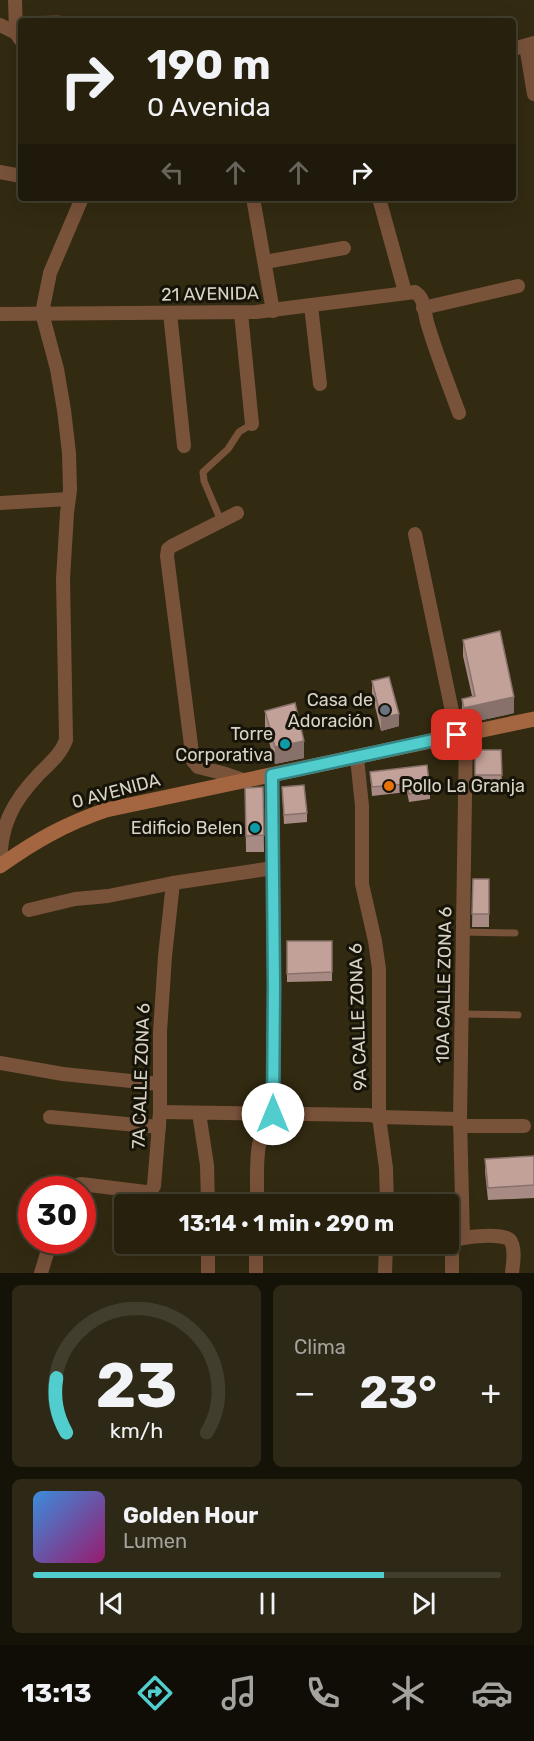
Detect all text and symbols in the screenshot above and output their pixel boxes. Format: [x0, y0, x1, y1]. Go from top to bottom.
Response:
text: 190 m [147, 40, 271, 90]
icon: right [48, 42, 126, 120]
text: 0 Avenida [147, 91, 271, 123]
icon: left [156, 156, 189, 189]
icon: ahead [219, 156, 252, 189]
icon: ahead [282, 156, 315, 189]
icon: right [345, 156, 378, 189]
street label: 21 AVENIDA [161, 282, 259, 306]
place label: Casa de Adoración [288, 689, 373, 732]
marker: Casa de Adoración [378, 703, 392, 717]
pin [431, 709, 482, 760]
icon: arrive [440, 718, 473, 751]
place label: Torre Corporativa [175, 723, 273, 766]
marker: Torre Corporativa [278, 737, 292, 751]
street label: 0 AVENIDA [69, 769, 163, 813]
place label: Pollo La Granja [401, 775, 525, 797]
marker: Pollo La Granja [382, 779, 396, 793]
place label: Edificio Belen [131, 817, 243, 839]
marker: Edificio Belen [248, 821, 262, 835]
street label: 10A CALLE ZONA 6 [432, 906, 456, 1064]
street label: 9A CALLE ZONA 6 [344, 943, 372, 1091]
street label: 7A CALLE ZONA 6 [127, 1002, 155, 1149]
position arrow [241, 1082, 305, 1146]
speed limit sign: 30 [18, 1176, 96, 1254]
text: 13:14 · 1 min · 290 m [179, 1210, 394, 1237]
text: Clima [294, 1335, 346, 1359]
text: 23 [96, 1349, 177, 1423]
text: 23° [359, 1366, 437, 1419]
text: − [294, 1373, 315, 1412]
text: + [480, 1373, 501, 1412]
text: km/h [110, 1418, 163, 1443]
text: Golden Hour [123, 1502, 258, 1529]
text: Lumen [123, 1529, 187, 1553]
icon: previous [95, 1587, 128, 1620]
icon: pause [251, 1587, 284, 1620]
icon: next [407, 1587, 440, 1620]
icon: directions [134, 1672, 176, 1714]
icon: music [218, 1672, 260, 1714]
icon: phone [302, 1672, 344, 1714]
icon: climate [387, 1672, 429, 1714]
icon: car [471, 1672, 513, 1714]
text: 13:13 [21, 1677, 91, 1709]

